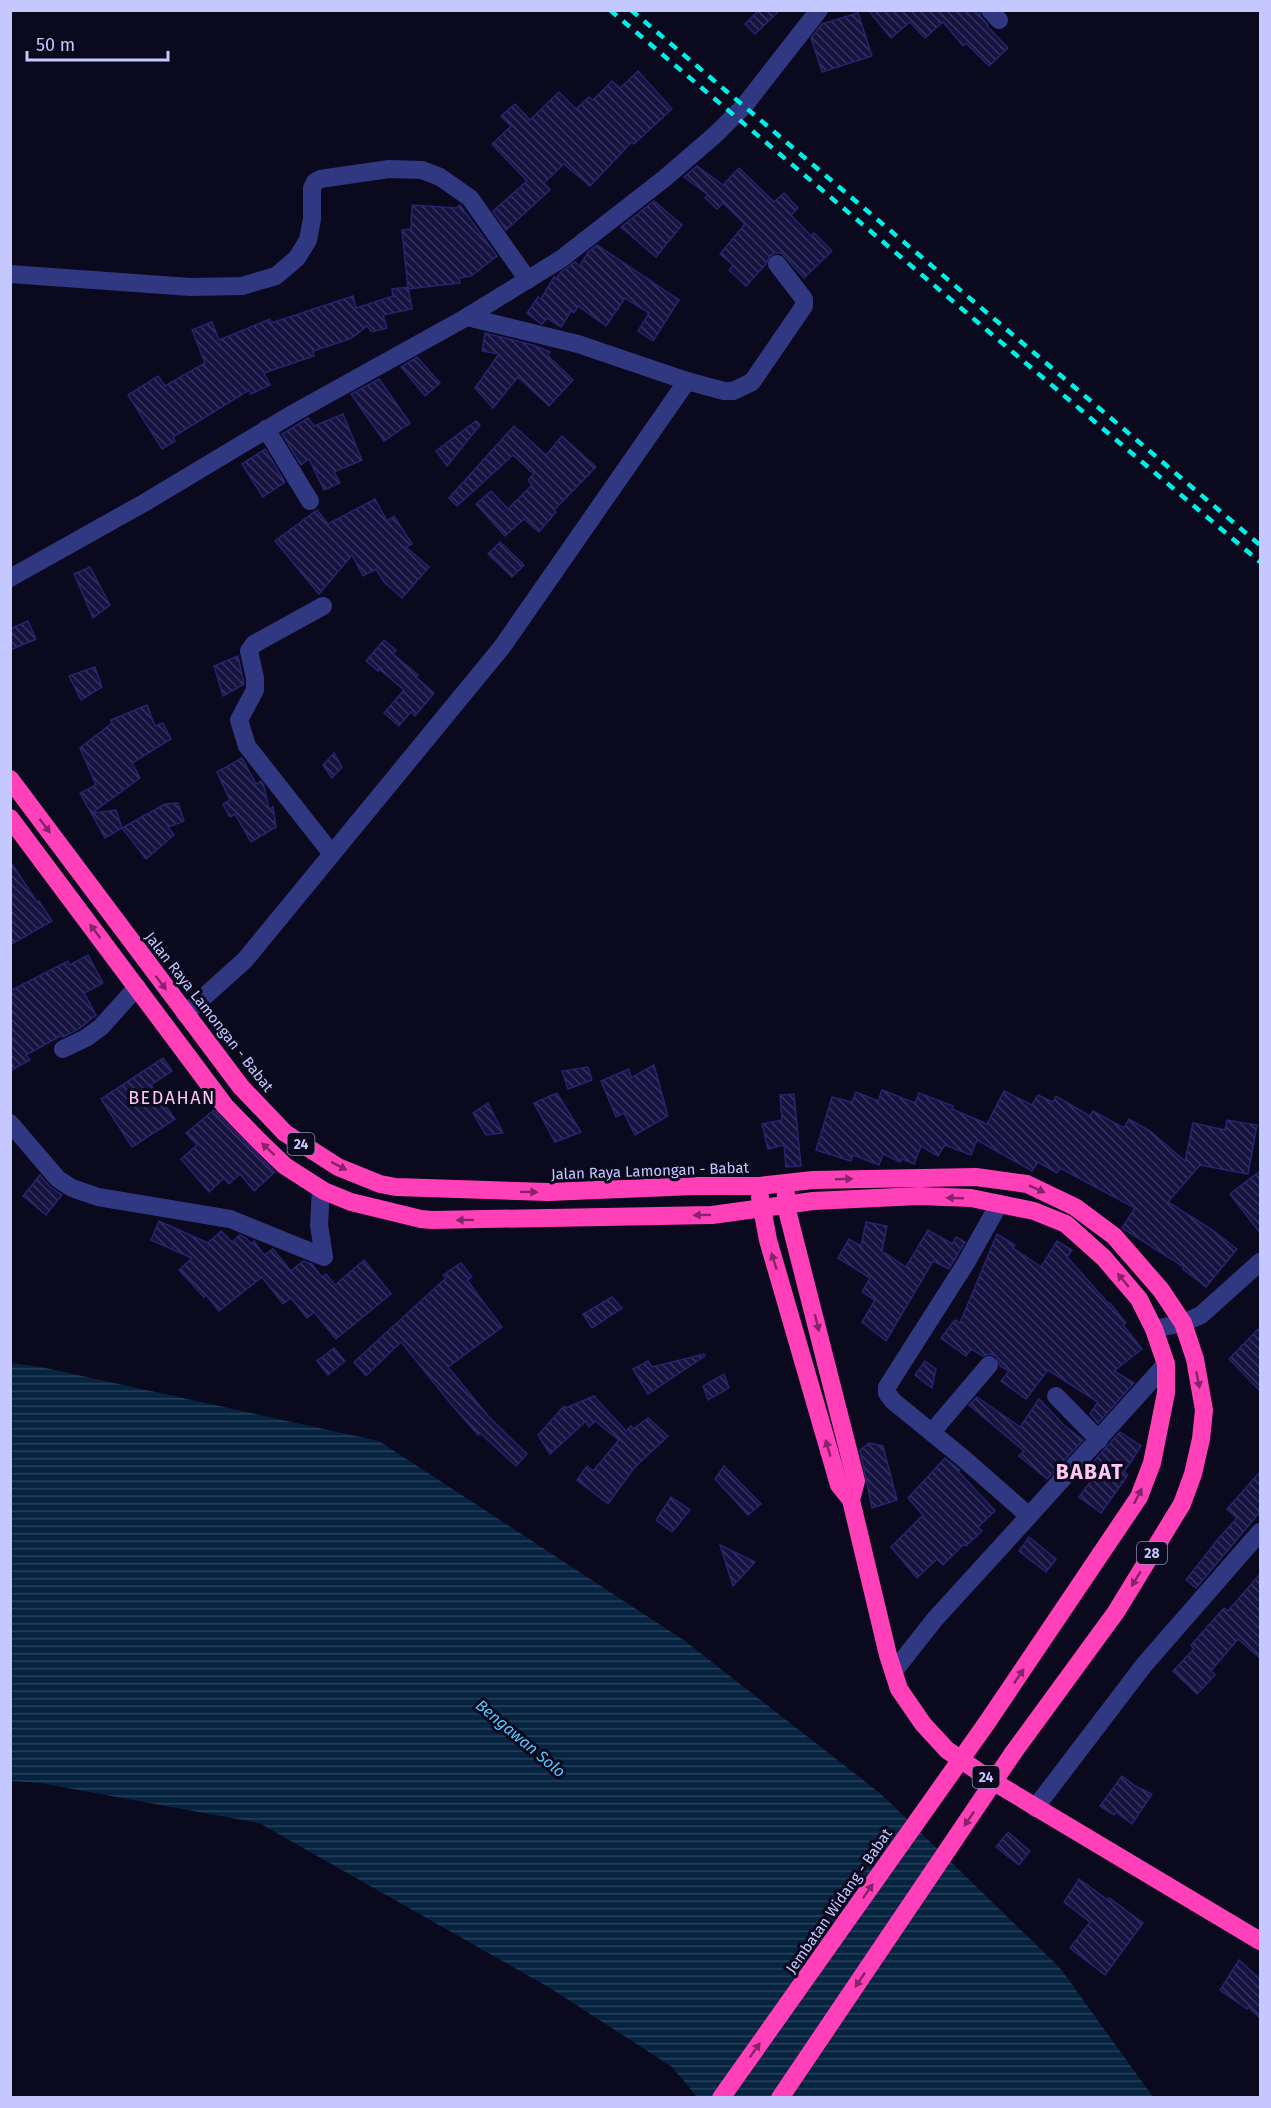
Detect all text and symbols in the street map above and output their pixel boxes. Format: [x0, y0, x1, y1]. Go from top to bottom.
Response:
scale bar [27, 24, 168, 62]
text: 50 m [36, 34, 75, 56]
one-way arrow [39, 818, 52, 834]
one-way arrow [89, 923, 101, 939]
street label: Jalan Raya Lamongan - Babat [141, 928, 277, 1096]
one-way arrow [155, 975, 167, 990]
district label: BEDAHAN [128, 1087, 216, 1109]
road number: 24 [288, 1133, 314, 1155]
one-way arrow [260, 1142, 275, 1156]
street label: Jalan Raya Lamongan - Babat [551, 1159, 750, 1183]
one-way arrow [330, 1161, 347, 1171]
one-way arrow [834, 1175, 853, 1184]
one-way arrow [1028, 1184, 1046, 1194]
one-way arrow [520, 1187, 539, 1197]
one-way arrow [945, 1193, 964, 1202]
one-way arrow [693, 1210, 712, 1220]
one-way arrow [456, 1215, 475, 1224]
one-way arrow [769, 1251, 778, 1269]
one-way arrow [1117, 1273, 1130, 1288]
one-way arrow [812, 1314, 822, 1332]
one-way arrow [1194, 1370, 1204, 1389]
one-way arrow [823, 1439, 832, 1457]
district label: BABAT [1056, 1459, 1124, 1485]
one-way arrow [1133, 1487, 1143, 1504]
road number: 28 [1137, 1542, 1167, 1564]
one-way arrow [1130, 1571, 1141, 1587]
one-way arrow [1013, 1668, 1024, 1684]
water label: Bengawan Solo [472, 1695, 569, 1781]
road number: 24 [972, 1766, 1000, 1788]
one-way arrow [963, 1810, 975, 1826]
street label: Jembatan Widang - Babat [782, 1825, 896, 1977]
one-way arrow [862, 1883, 874, 1899]
one-way arrow [854, 1972, 865, 1989]
one-way arrow [749, 2042, 761, 2058]

